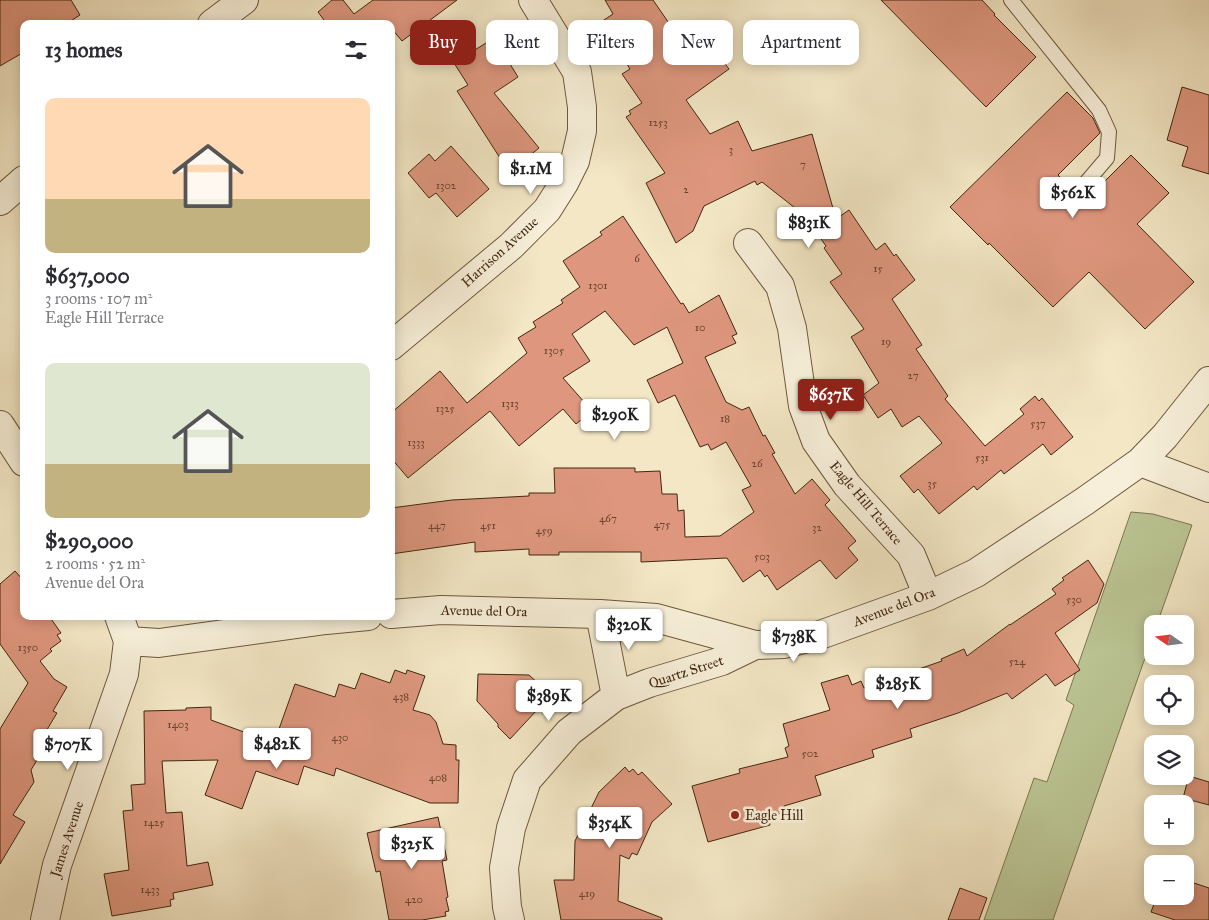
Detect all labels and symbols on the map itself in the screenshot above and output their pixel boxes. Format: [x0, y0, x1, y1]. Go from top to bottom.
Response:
house number: 1253 [648, 116, 668, 129]
house number: 3 [729, 143, 733, 156]
pin: $1.1M [496, 152, 566, 195]
house number: 7 [800, 158, 806, 171]
pin: $562K [1038, 176, 1108, 219]
house number: 1302 [436, 179, 457, 192]
house number: 2 [683, 183, 689, 196]
pin: $831K [774, 206, 844, 249]
street label: Harrison Avenue [458, 213, 542, 291]
house number: 6 [634, 252, 640, 265]
house number: 15 [873, 262, 883, 275]
house number: 1301 [588, 279, 608, 292]
house number: 10 [695, 321, 705, 334]
house number: 19 [881, 335, 891, 348]
house number: 1305 [544, 344, 564, 357]
house number: 27 [908, 369, 919, 382]
pin: $637K [796, 378, 866, 421]
house number: 1313 [501, 397, 519, 410]
pin: $290K [580, 398, 650, 441]
house number: 1325 [435, 402, 455, 415]
house number: 18 [720, 412, 730, 425]
house number: 537 [1030, 417, 1046, 430]
house number: 1333 [407, 436, 425, 449]
house number: 531 [975, 451, 989, 464]
house number: 26 [751, 457, 763, 470]
street label: Eagle Hill Terrace [826, 458, 906, 548]
house number: 35 [927, 477, 937, 490]
house number: 467 [599, 512, 617, 525]
house number: 475 [654, 518, 670, 531]
house number: 447 [428, 519, 446, 532]
house number: 451 [480, 519, 496, 532]
house number: 32 [812, 521, 822, 534]
house number: 459 [535, 524, 553, 537]
house number: 503 [754, 550, 770, 563]
street label: Avenue del Ora [850, 584, 938, 631]
house number: 530 [1066, 593, 1082, 606]
street label: Avenue del Ora [440, 602, 527, 620]
pin: $320K [594, 608, 664, 651]
north arrow [1144, 615, 1194, 665]
pin: $738K [759, 620, 829, 663]
house number: 1350 [18, 641, 38, 654]
street label: Quartz Street [646, 652, 726, 692]
house number: 524 [1009, 655, 1026, 668]
pin: $285K [863, 668, 933, 710]
pin: $389K [514, 680, 584, 722]
house number: 438 [393, 690, 409, 703]
house number: 1403 [167, 718, 189, 731]
pin: $707K [33, 728, 103, 771]
pin: $482K [242, 728, 312, 770]
house number: 430 [332, 731, 348, 744]
house number: 502 [802, 747, 819, 760]
house number: 408 [429, 771, 447, 784]
street label: James Avenue [46, 799, 88, 881]
pin: $354K [575, 806, 645, 849]
place label: Eagle Hill [745, 807, 804, 824]
marker: Eagle Hill [729, 809, 741, 821]
house number: 1425 [144, 816, 164, 829]
pin: $325K [377, 828, 447, 870]
house number: 1433 [140, 883, 160, 896]
house number: 419 [579, 887, 595, 900]
house number: 420 [405, 893, 423, 906]

